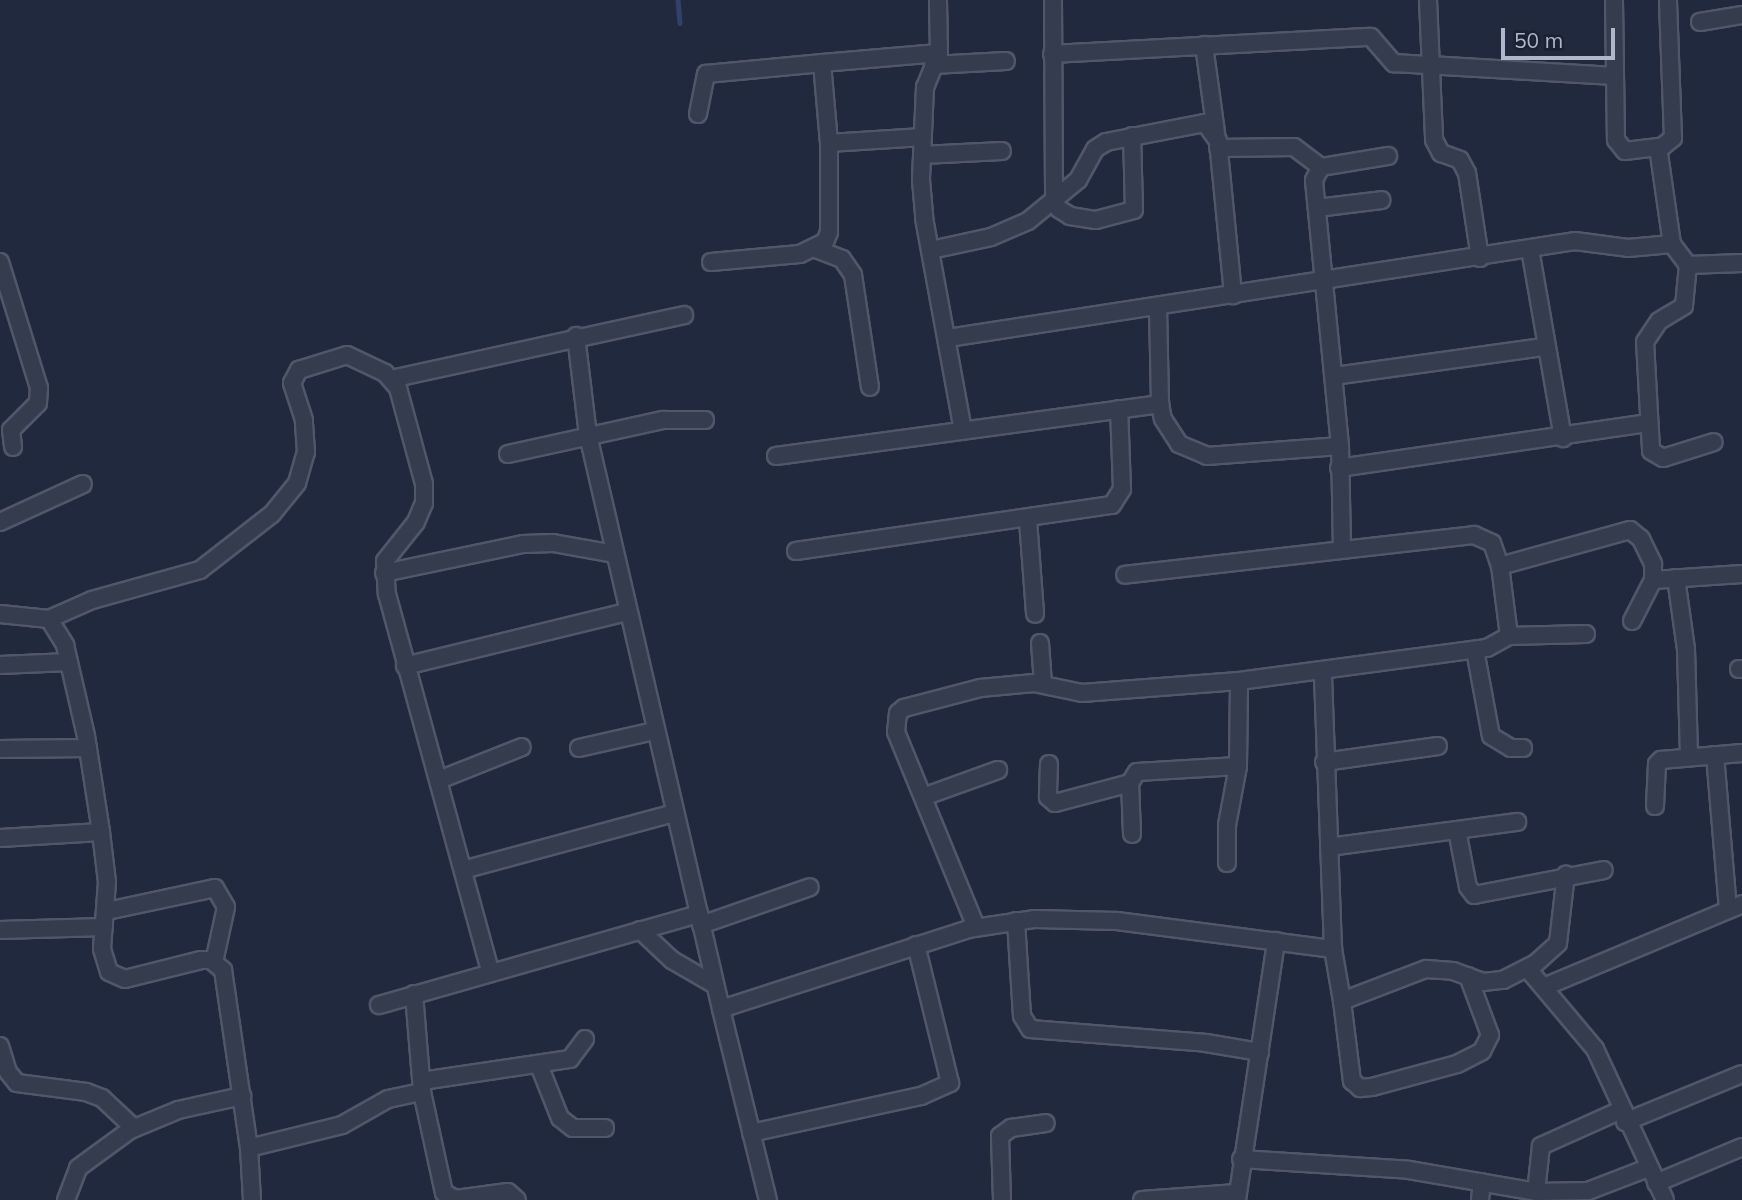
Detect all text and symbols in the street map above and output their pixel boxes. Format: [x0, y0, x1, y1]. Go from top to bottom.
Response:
scale bar [1504, 14, 1618, 58]
text: 50 m [1514, 27, 1563, 53]

